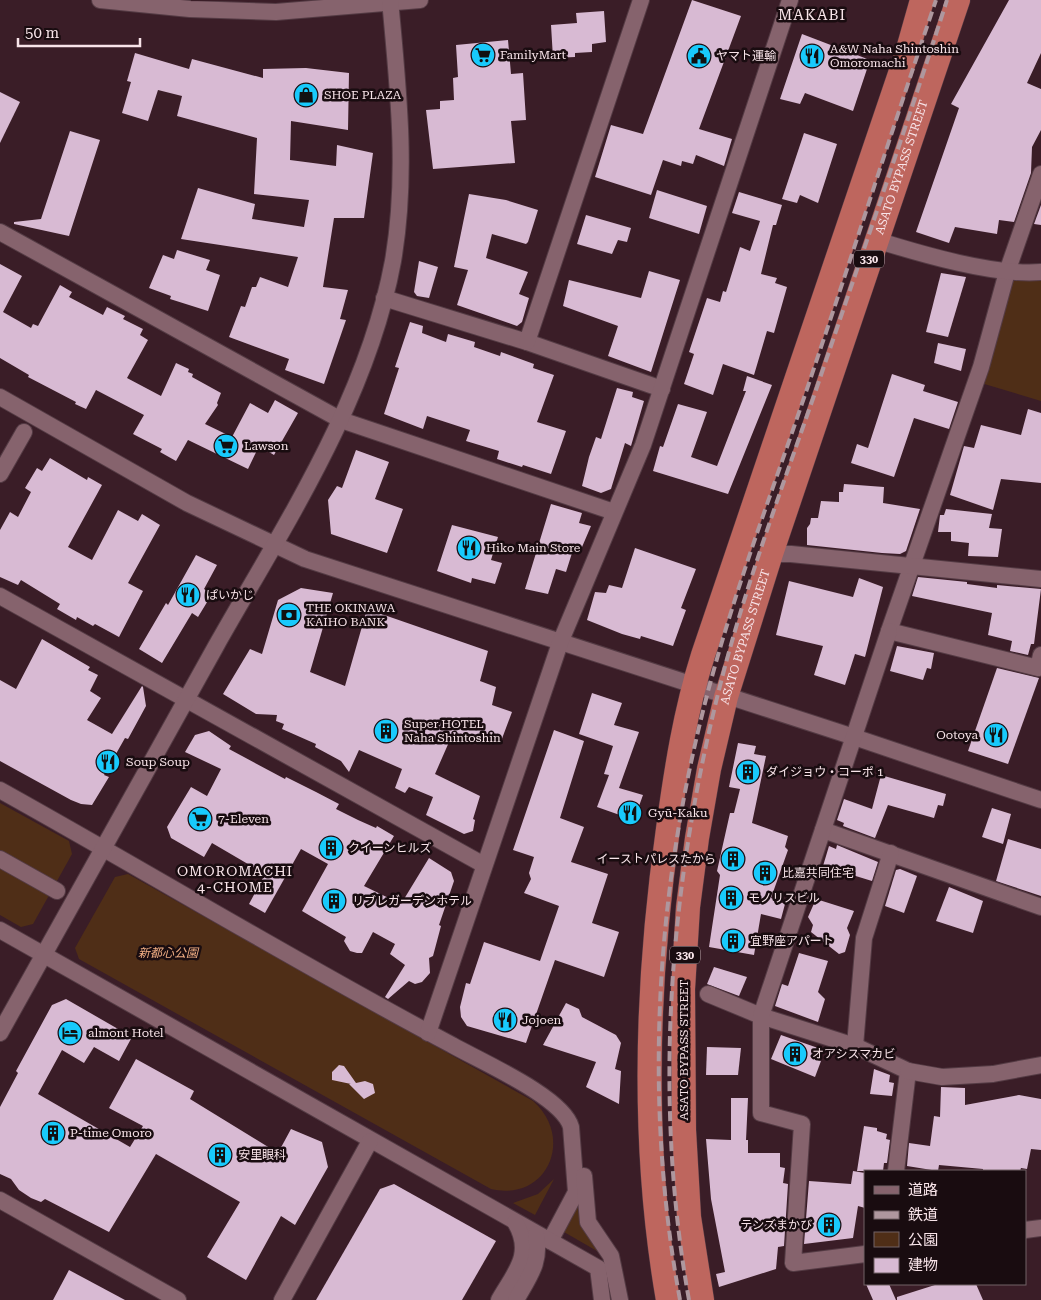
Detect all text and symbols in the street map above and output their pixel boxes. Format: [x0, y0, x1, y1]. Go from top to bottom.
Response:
district label: MAKABI [778, 6, 846, 24]
scale bar [18, 15, 140, 47]
text: 50 m [25, 24, 60, 42]
supermarket icon: FamilyMart [470, 42, 496, 68]
place label: A&W Naha Shintoshin Omoromachi [830, 42, 959, 70]
public building icon: ヤマト運輸 [686, 43, 712, 69]
restaurant icon: A&W Naha Shintoshin Omoromachi [799, 43, 825, 69]
place label: FamilyMart [500, 48, 567, 62]
place label: ヤマト運輸 [716, 49, 776, 63]
shop icon: SHOE PLAZA [293, 82, 319, 108]
place label: SHOE PLAZA [324, 88, 402, 102]
street label: ASATO BYPASS STREET [872, 98, 931, 236]
road number: 330 [854, 250, 884, 268]
supermarket icon: Lawson [213, 433, 239, 459]
place label: Lawson [244, 439, 289, 453]
restaurant icon: Hiko Main Store [456, 535, 482, 561]
place label: Hiko Main Store [486, 541, 581, 555]
street label: ASATO BYPASS STREET [717, 567, 773, 706]
restaurant icon: ぱいかじ [175, 582, 201, 608]
place label: ぱいかじ [206, 588, 254, 602]
place label: THE OKINAWA KAIHO BANK [306, 601, 396, 629]
bank icon: THE OKINAWA KAIHO BANK [276, 602, 302, 628]
place label: Super HOTEL Naha Shintoshin [404, 717, 501, 745]
building icon: Super HOTEL Naha Shintoshin [373, 718, 399, 744]
restaurant icon: Ootoya [983, 722, 1009, 748]
place label: Ootoya [936, 728, 978, 742]
restaurant icon: Soup Soup [95, 749, 121, 775]
place label: Soup Soup [126, 755, 190, 769]
building icon: ダイジョウ・コーポ 1 [735, 759, 761, 785]
place label: ダイジョウ・コーポ 1 [766, 765, 884, 779]
restaurant icon: Gyū-Kaku [617, 800, 643, 826]
supermarket icon: 7-Eleven [187, 806, 213, 832]
place label: Gyū-Kaku [648, 806, 708, 820]
place label: 7-Eleven [218, 812, 269, 826]
building icon: クイーンヒルズ [318, 835, 344, 861]
place label: クイーンヒルズ [348, 841, 431, 855]
building icon: イーストパレスたから [720, 846, 746, 872]
place label: イーストパレスたから [597, 852, 716, 866]
building icon: 比嘉共同住宅 [752, 860, 778, 886]
district label: OMOROMACHI 4-CHOME [177, 863, 293, 895]
place label: 比嘉共同住宅 [782, 866, 854, 880]
building icon: モノリスビル [718, 885, 744, 911]
building icon: リブレガーデンホテル [321, 888, 347, 914]
place label: モノリスビル [748, 891, 820, 905]
place label: リブレガーデンホテル [352, 894, 472, 908]
building icon: 宜野座アパート [720, 928, 746, 954]
place label: 宜野座アパート [750, 934, 834, 948]
park label: 新都心公園 [138, 946, 200, 960]
road number: 330 [670, 946, 700, 964]
street label: ASATO BYPASS STREET [677, 980, 691, 1120]
restaurant icon: Jojoen [492, 1007, 518, 1033]
place label: Jojoen [522, 1013, 562, 1027]
hotel icon: almont Hotel [57, 1020, 83, 1046]
place label: almont Hotel [88, 1026, 164, 1040]
building icon: オアシスマカビ [782, 1041, 808, 1067]
place label: オアシスマカビ [812, 1047, 895, 1061]
building icon: P-time Omoro [40, 1120, 66, 1146]
place label: P-time Omoro [70, 1126, 152, 1140]
building icon: 安里眼科 [207, 1142, 233, 1168]
place label: 安里眼科 [238, 1148, 286, 1162]
legend [864, 1170, 1026, 1285]
text: 道路 [908, 1181, 938, 1199]
text: 鉄道 [908, 1206, 938, 1224]
building icon: テンズまかび [816, 1212, 842, 1238]
place label: テンズまかび [740, 1218, 812, 1232]
text: 公園 [908, 1231, 938, 1249]
text: 建物 [908, 1256, 938, 1274]

